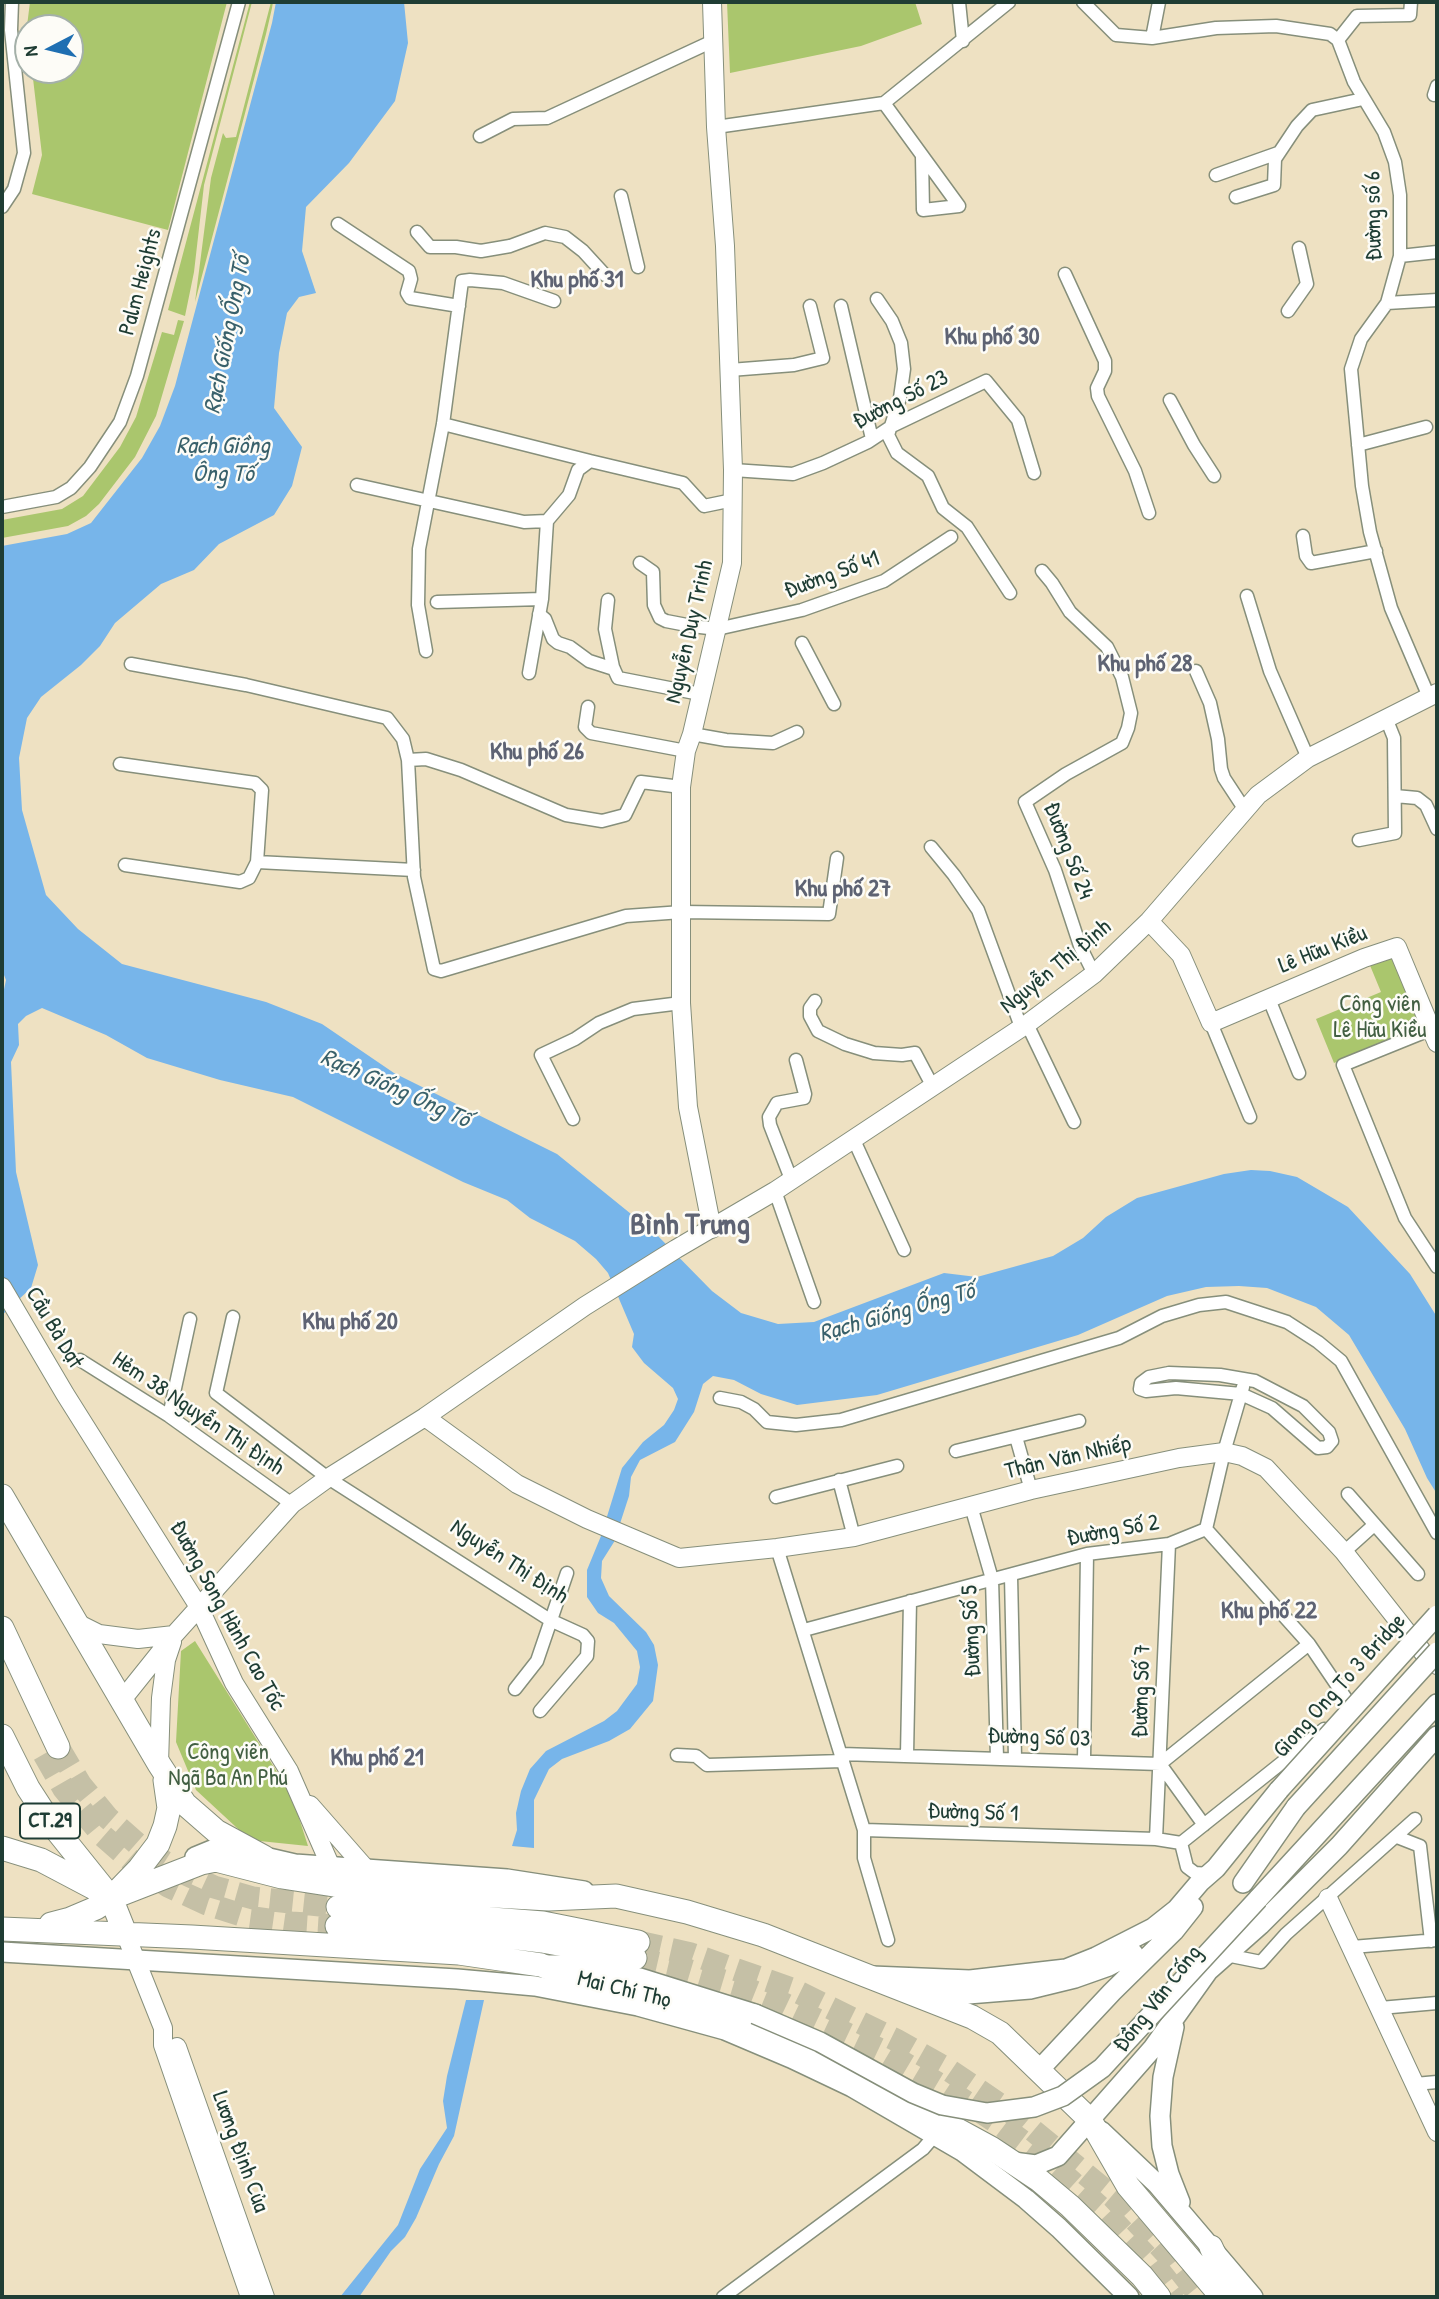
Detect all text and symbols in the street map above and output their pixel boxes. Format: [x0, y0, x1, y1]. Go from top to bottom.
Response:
north arrow [14, 14, 84, 84]
text: N [17, 45, 44, 58]
street label: Đường số 6 [1359, 171, 1389, 261]
street label: Palm Heights [114, 226, 168, 338]
water label: Rạch Giống Ống Tố [199, 254, 257, 416]
district label: Khu phố 31 [531, 267, 623, 295]
district label: Khu phố 30 [945, 324, 1039, 352]
street label: Đường Số 23 [849, 364, 953, 436]
water label: Rạch Giồng Ông Tố [176, 433, 270, 489]
street label: Đường Số 41 [781, 545, 883, 605]
street label: Nguyễn Duy Trinh [660, 558, 720, 706]
district label: Khu phố 28 [1098, 651, 1192, 679]
district label: Khu phố 26 [490, 739, 584, 767]
street label: Đường Số 24 [1037, 799, 1099, 903]
district label: Khu phố 27 [795, 876, 891, 904]
street label: Nguyễn Thị Định [995, 914, 1117, 1020]
street label: Lê Hữu Kiều [1275, 920, 1371, 980]
park label: Công viên Lê Hữu Kiều [1334, 991, 1426, 1045]
water label: Rạch Giống Ống Tố [316, 1043, 474, 1135]
district label: Bình Trưng [630, 1208, 750, 1244]
water label: Rạch Giống Ống Tố [816, 1277, 978, 1349]
street label: Cầu Bà Dạt [19, 1282, 89, 1374]
district label: Khu phố 20 [302, 1309, 398, 1337]
street label: Hẻm 38 Nguyễn Thị Định [107, 1346, 289, 1482]
street label: Thân Văn Nhiếp [1002, 1430, 1134, 1486]
street label: Đường Số 2 [1065, 1509, 1161, 1553]
street label: Nguyễn Thị Định [445, 1514, 573, 1610]
street label: Đường Song Hành Cao Tốc [163, 1516, 291, 1716]
street label: Đường Số 5 [957, 1585, 987, 1677]
district label: Khu phố 22 [1221, 1598, 1317, 1626]
street label: Giong Ong To 3 Bridge [1268, 1608, 1412, 1764]
street label: Đường Số 7 [1127, 1644, 1157, 1738]
street label: Đường Số 03 [987, 1722, 1091, 1754]
park label: Công viên Ngã Ba An Phú [168, 1739, 288, 1793]
district label: Khu phố 21 [330, 1745, 424, 1773]
street label: Đường Số 1 [927, 1798, 1019, 1828]
road number: CT.29 [20, 1804, 80, 1839]
street label: Đồng Văn Cống [1108, 1940, 1208, 2058]
street label: Mai Chí Thọ [574, 1965, 674, 2015]
street label: Lương Định Của [205, 2088, 275, 2216]

